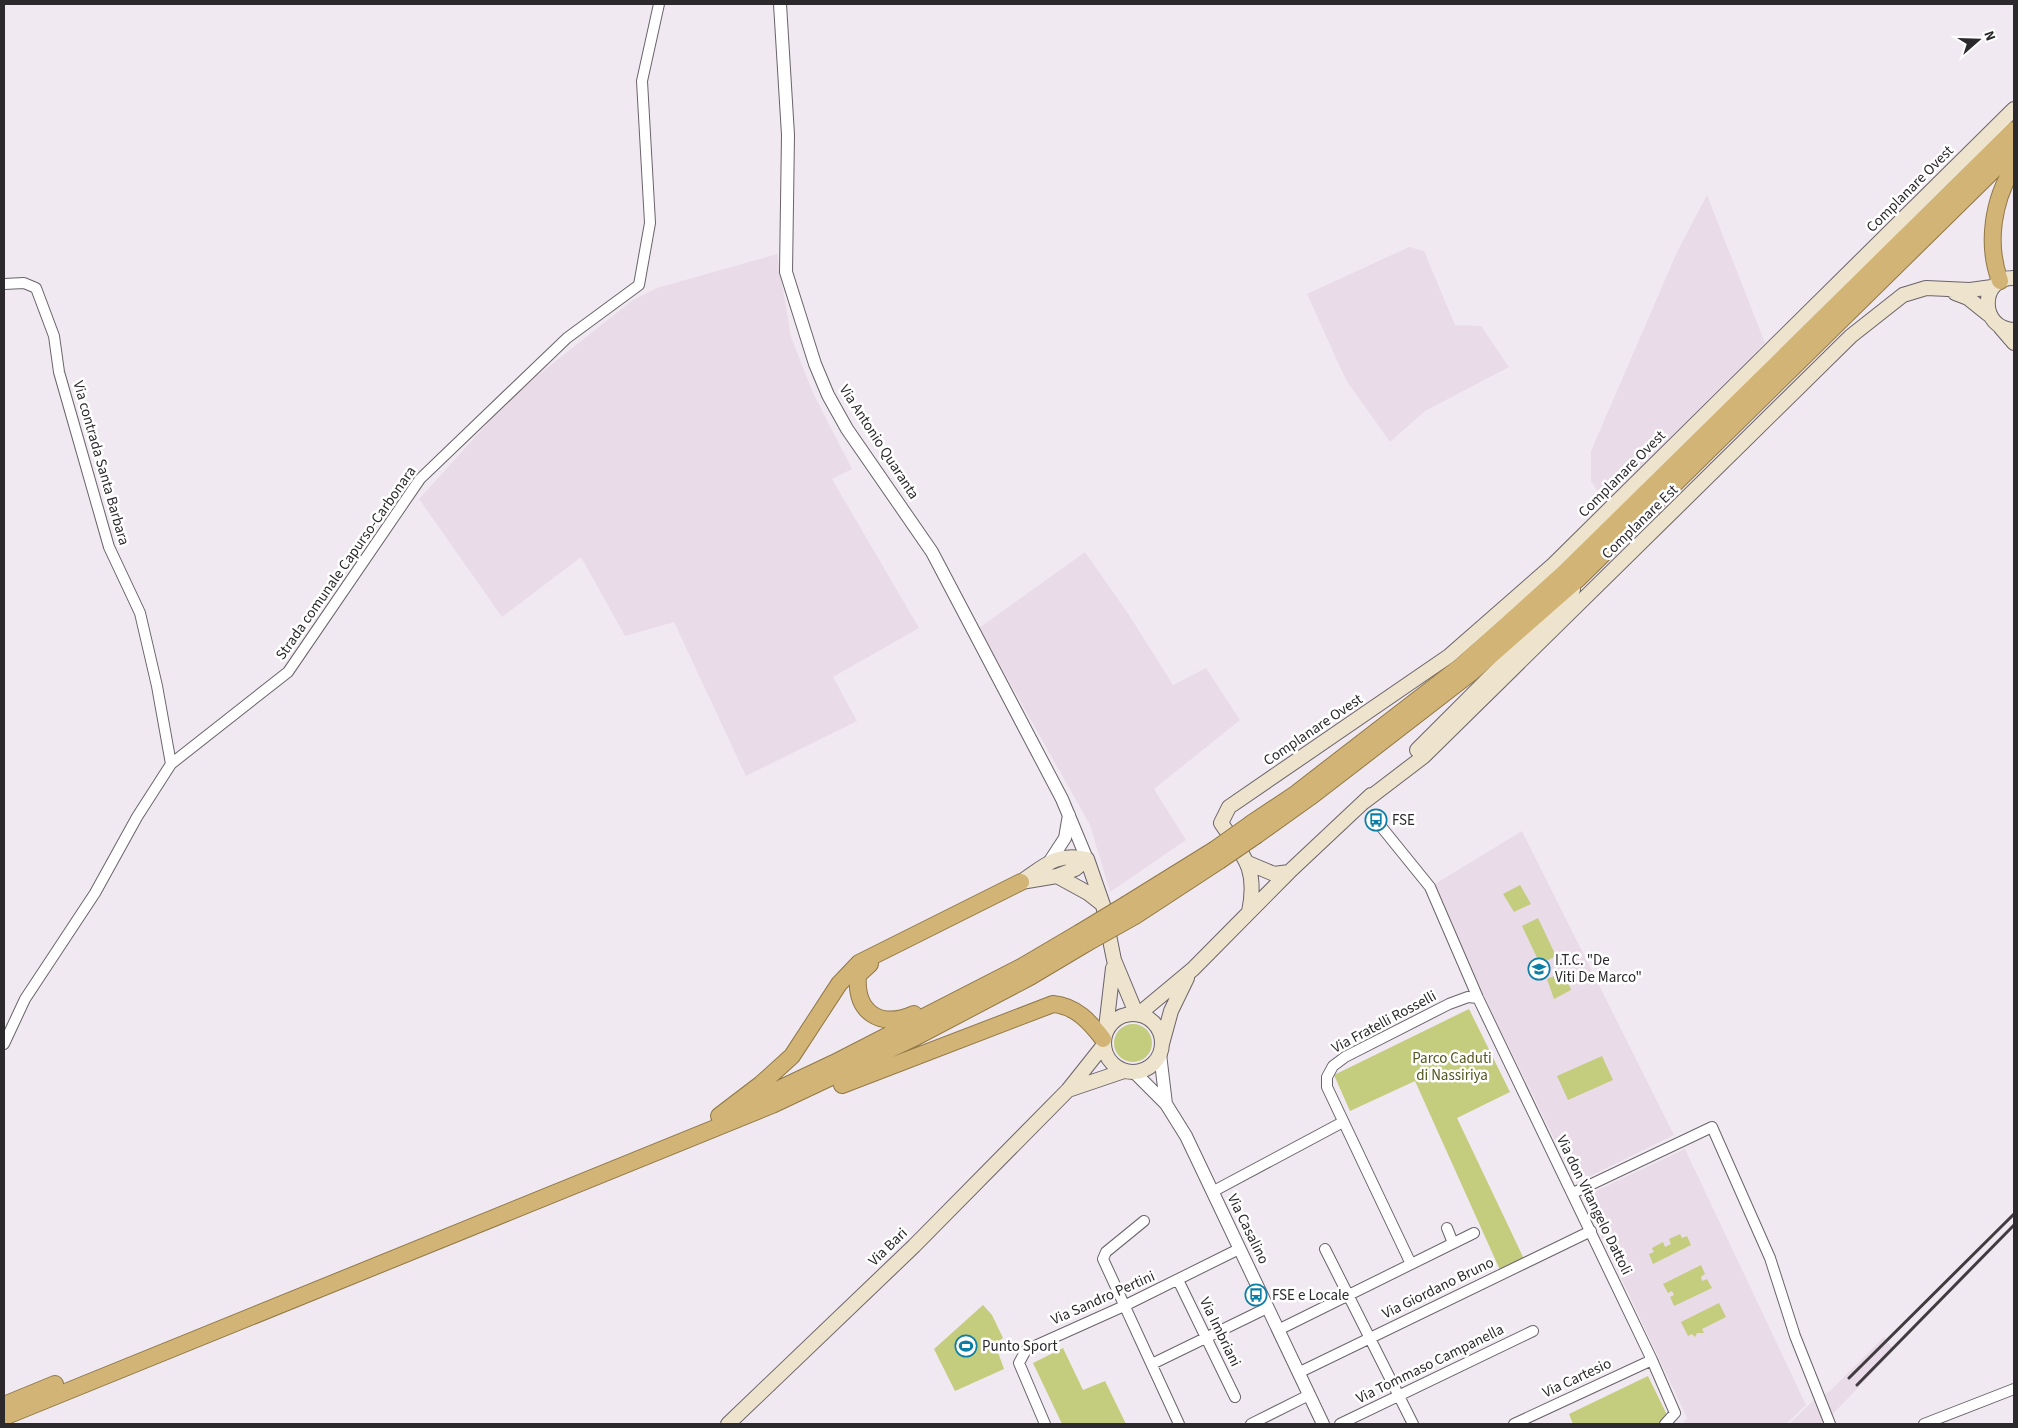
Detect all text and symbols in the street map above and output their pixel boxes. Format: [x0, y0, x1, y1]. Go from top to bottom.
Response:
north arrow [1953, 15, 2003, 65]
text: N [1978, 28, 2000, 44]
street label: Complanare Ovest [1862, 141, 1958, 237]
street label: Via contrada Santa Barbara [67, 378, 135, 548]
street label: Via Antonio Quaranta [834, 381, 924, 503]
street label: Complanare Ovest [1574, 426, 1670, 522]
street label: Strada comunale Capurso-Carbonara [271, 462, 421, 664]
street label: Complanare Est [1597, 480, 1683, 564]
street label: Complanare Ovest [1259, 689, 1367, 771]
bus stop icon: FSE [1364, 808, 1388, 832]
place label: FSE [1392, 810, 1415, 831]
place label: I.T.C. "De Viti De Marco" [1555, 950, 1642, 988]
school or university icon: I.T.C. "De Viti De Marco" [1527, 957, 1551, 981]
street label: Via Fratelli Rosselli [1328, 986, 1440, 1058]
park label: Parco Caduti di Nassiriya [1412, 1048, 1492, 1086]
street label: Via don Vitangelo Dattoli [1551, 1132, 1637, 1278]
street label: Via Casalino [1222, 1190, 1274, 1268]
street label: Via Bari [864, 1223, 912, 1271]
street label: Via Giordano Bruno [1379, 1252, 1497, 1324]
street label: Via Sandro Pertini [1048, 1266, 1158, 1330]
bus stop icon: FSE e Locale [1244, 1283, 1268, 1307]
place label: FSE e Locale [1272, 1285, 1349, 1306]
street label: Via Imbriani [1194, 1294, 1246, 1370]
street label: Via Tommaso Campanella [1353, 1319, 1507, 1409]
sports icon: Punto Sport [954, 1334, 978, 1358]
place label: Punto Sport [982, 1336, 1058, 1357]
street label: Via Cartesio [1539, 1353, 1615, 1403]

